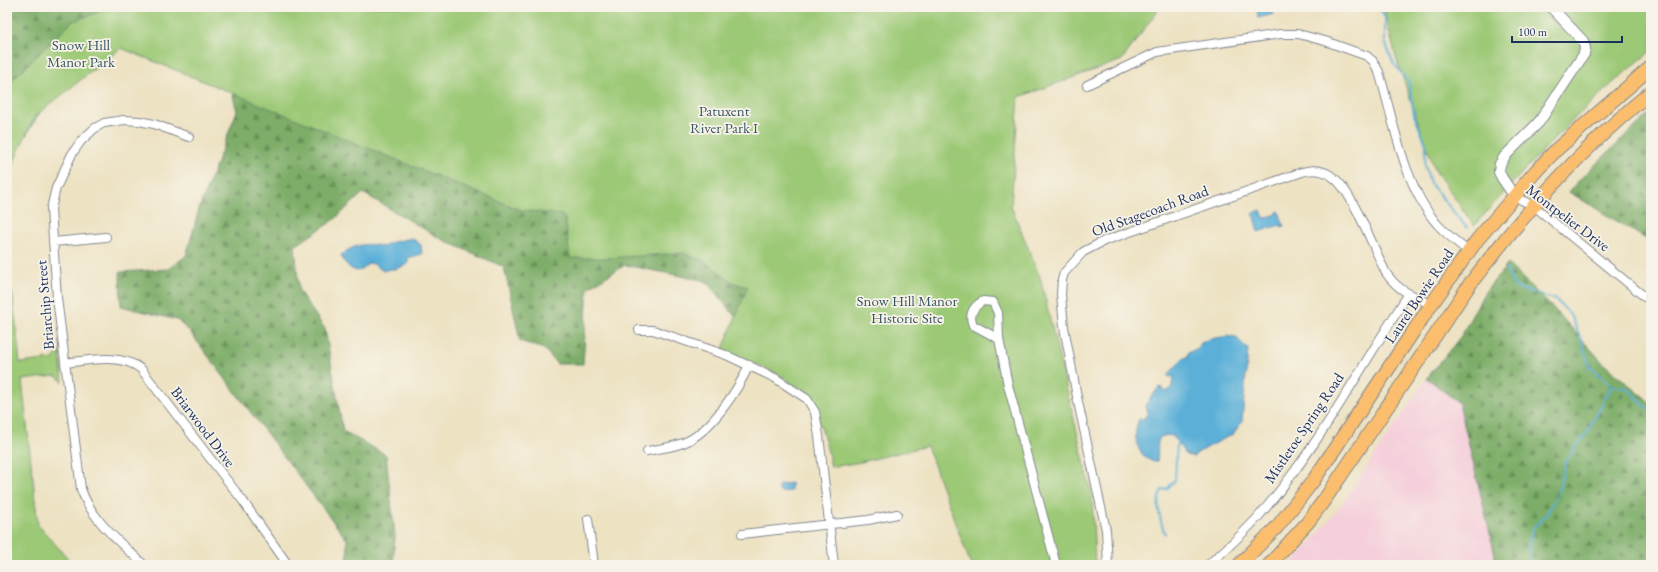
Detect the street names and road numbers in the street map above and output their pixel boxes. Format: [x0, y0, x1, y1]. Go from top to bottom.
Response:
street label: Old Stagecoach Road [1089, 180, 1211, 240]
street label: Montpelier Drive [1523, 180, 1614, 255]
street label: Laurel Bowie Road [1380, 244, 1458, 347]
street label: Briarchip Street [31, 259, 58, 351]
street label: Mistletoe Spring Road [1260, 368, 1348, 487]
street label: Briarwood Drive [167, 383, 240, 471]

